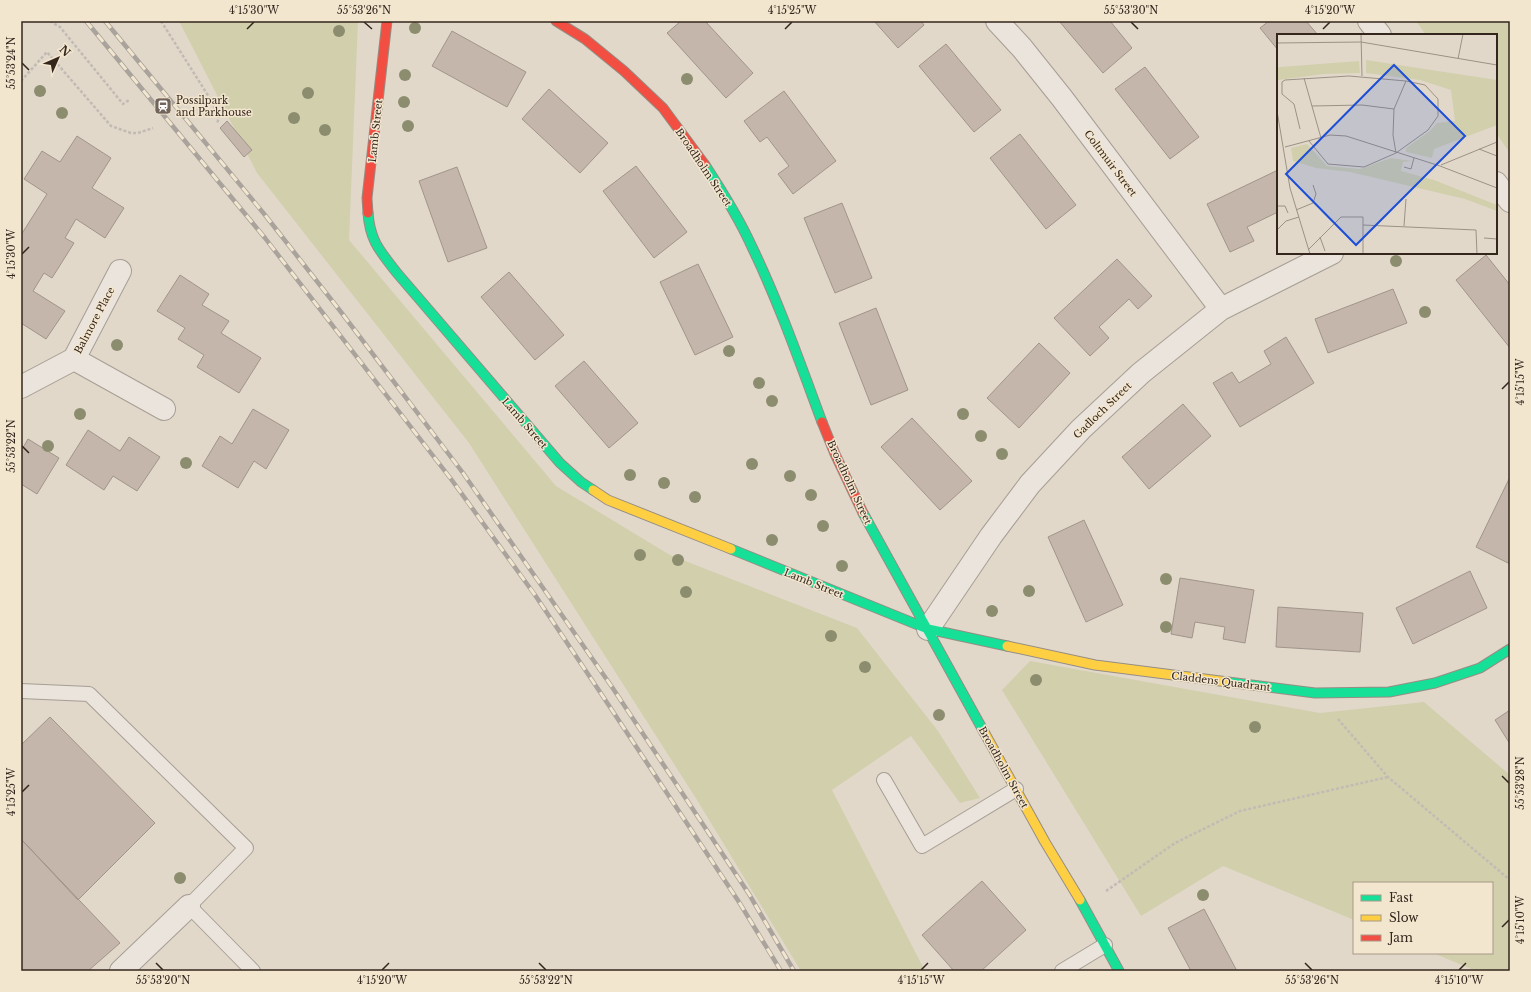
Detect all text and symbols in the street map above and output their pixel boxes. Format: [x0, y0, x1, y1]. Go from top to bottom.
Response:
text: 4°15'30"W [229, 4, 279, 17]
text: 55°53'26"N [337, 4, 391, 17]
text: 4°15'25"W [768, 4, 817, 17]
text: 55°53'30"N [1104, 4, 1158, 17]
text: 4°15'20"W [1305, 4, 1355, 17]
inset map [1277, 34, 1497, 254]
text: 55°53'24"N [5, 36, 18, 90]
north arrow [38, 38, 78, 78]
text: N [56, 42, 74, 60]
place label: Possilpark and Parkhouse [176, 94, 252, 119]
station icon: Possilpark and Parkhouse [153, 96, 173, 116]
street label: Lamb Street [366, 99, 385, 163]
street label: Broadholm Street [673, 126, 735, 209]
street label: Coltmuir Street [1081, 127, 1140, 199]
text: 4°15'30"W [5, 229, 18, 279]
street label: Balmore Place [71, 284, 118, 356]
text: 4°15'15"W [1514, 358, 1527, 406]
street label: Gadloch Street [1071, 379, 1134, 441]
street label: Lamb Street [499, 395, 550, 452]
text: 55°53'22"N [5, 419, 18, 473]
street label: Broadholm Street [824, 438, 875, 527]
street label: Lamb Street [782, 566, 846, 601]
street label: Claddens Quadrant [1171, 669, 1271, 694]
street label: Broadholm Street [976, 724, 1032, 811]
text: 55°53'28"N [1514, 756, 1527, 810]
text: 4°15'25"W [5, 767, 18, 816]
legend [1353, 882, 1493, 954]
text: Fast [1389, 890, 1414, 905]
text: 4°15'10"W [1514, 896, 1527, 944]
text: Slow [1389, 910, 1419, 925]
text: Jam [1387, 930, 1413, 945]
text: 55°53'20"N [136, 974, 190, 987]
text: 4°15'20"W [357, 974, 407, 987]
text: 55°53'22"N [519, 974, 573, 987]
text: 4°15'15"W [897, 974, 945, 987]
text: 55°53'26"N [1285, 974, 1339, 987]
text: 4°15'10"W [1435, 974, 1483, 987]

